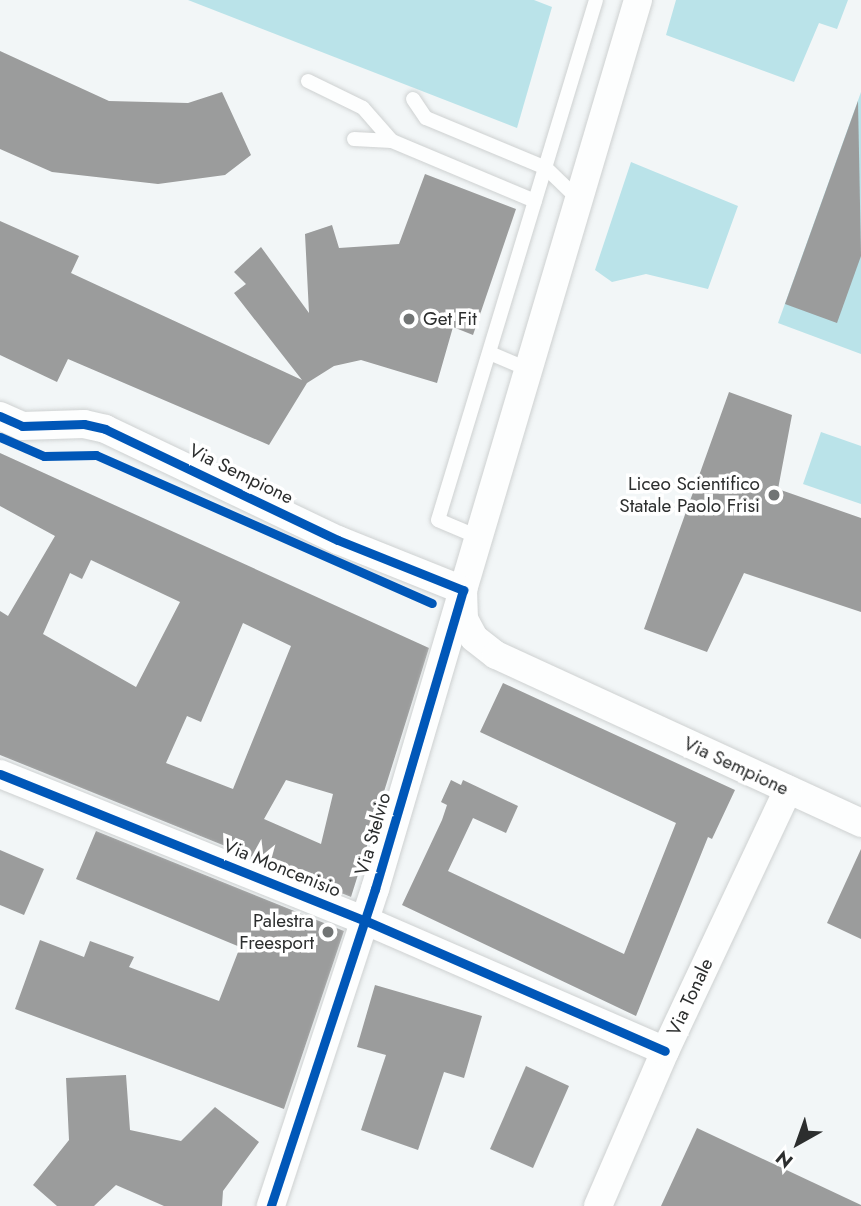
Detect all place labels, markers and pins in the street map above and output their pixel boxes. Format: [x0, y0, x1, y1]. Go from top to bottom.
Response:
place label: Get Fit [423, 308, 477, 330]
marker: Get Fit [401, 311, 417, 327]
place label: Liceo Scientifico Statale Paolo Frisi [619, 473, 760, 517]
marker: Liceo Scientifico Statale Paolo Frisi [766, 487, 782, 503]
place label: Palestra Freesport [239, 910, 314, 954]
marker: Palestra Freesport [320, 924, 336, 940]

